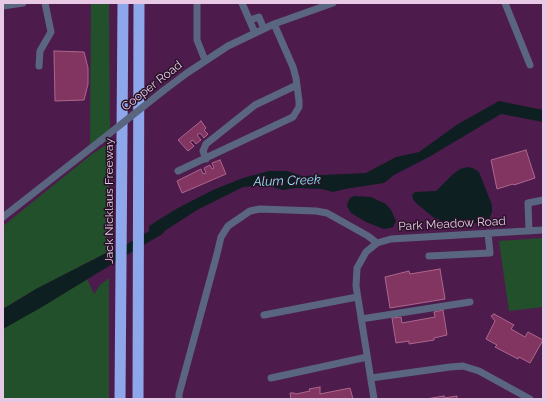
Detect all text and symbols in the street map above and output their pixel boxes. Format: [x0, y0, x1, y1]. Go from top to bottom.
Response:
street label: Cooper Road [119, 58, 185, 114]
street label: Jack Nicklaus Freeway [102, 138, 116, 264]
water label: Alum Creek [253, 172, 321, 190]
street label: Park Meadow Road [398, 214, 506, 234]

